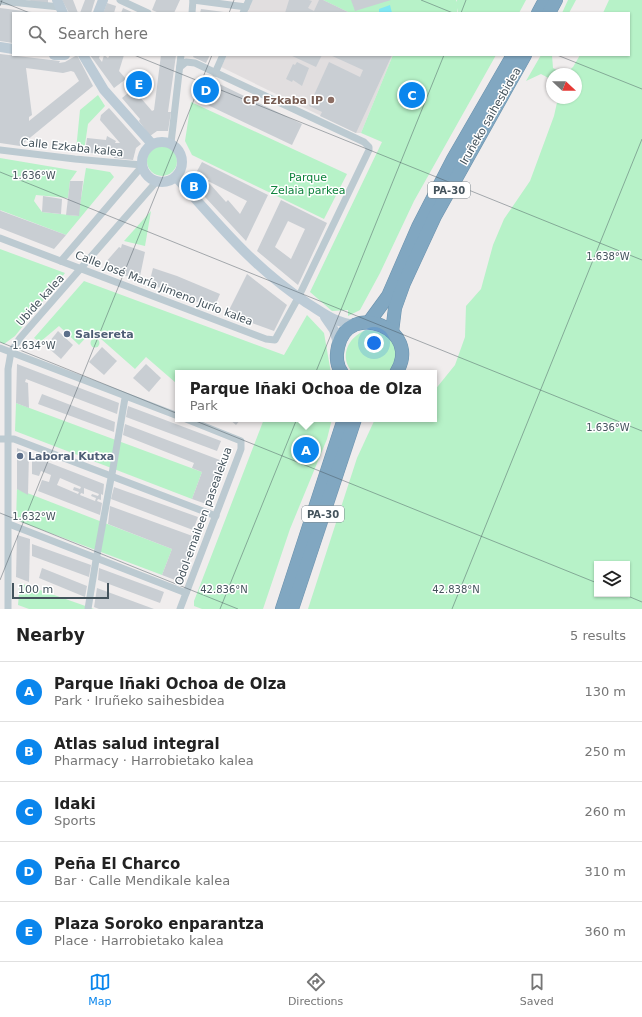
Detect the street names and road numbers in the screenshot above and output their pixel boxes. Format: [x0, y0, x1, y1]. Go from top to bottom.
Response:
street label: Iruñeko saihesbidea [457, 65, 524, 167]
street label: Calle Ezkaba kalea [20, 136, 124, 159]
road number: PA-30 [428, 182, 470, 198]
street label: Calle José María Jimeno Jurío kalea [73, 248, 255, 328]
street label: Ubide kalea [14, 272, 67, 329]
street label: Odol-emaileen pasealekua [172, 445, 235, 587]
road number: PA-30 [302, 506, 344, 522]

